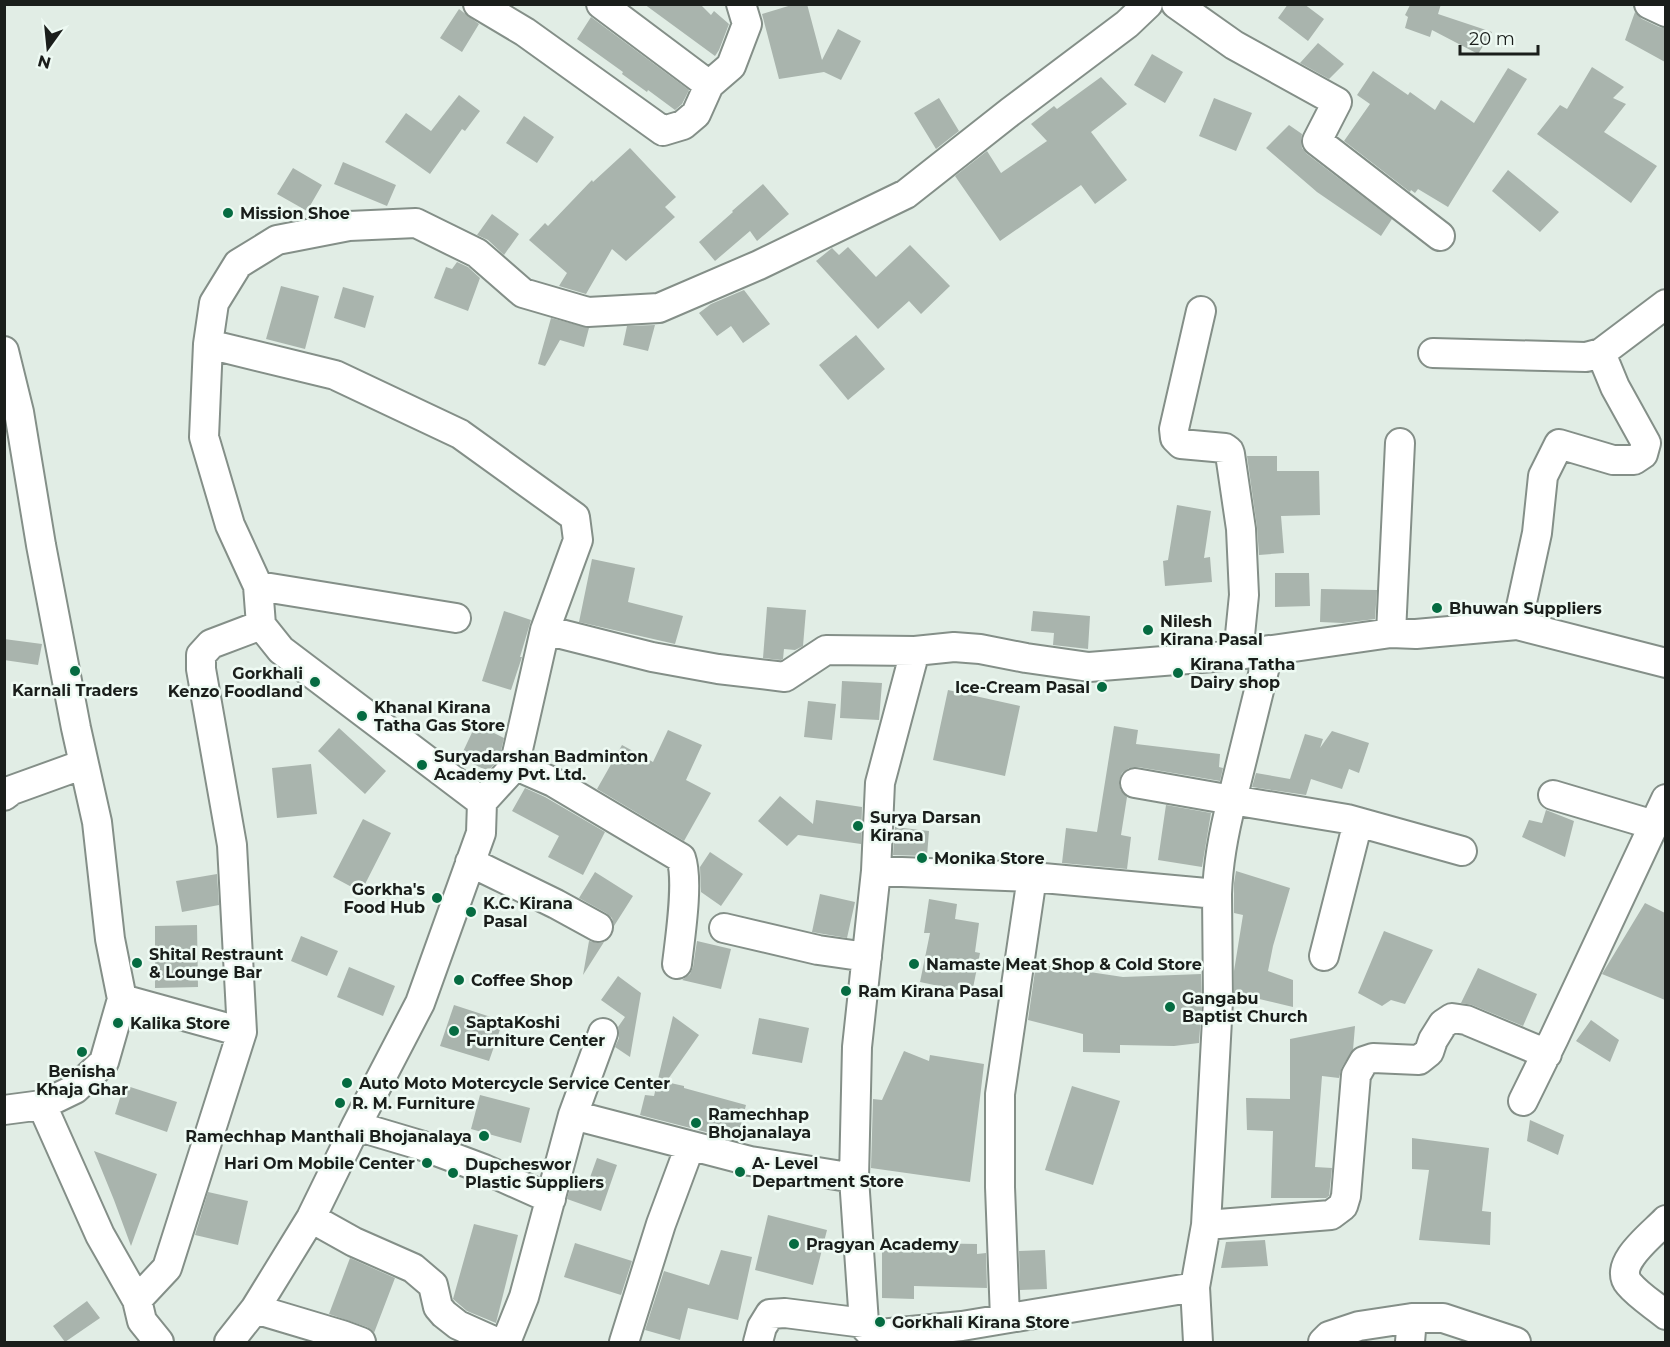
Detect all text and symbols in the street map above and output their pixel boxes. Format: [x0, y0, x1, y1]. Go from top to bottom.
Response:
north arrow [18, 18, 78, 78]
scale bar [1460, 18, 1538, 56]
text: 20 m [1469, 28, 1515, 50]
text: N [36, 51, 53, 73]
place label: Mission Shoe [240, 204, 350, 223]
marker: Mission Shoe [221, 206, 235, 220]
place label: Bhuwan Suppliers [1449, 599, 1602, 618]
marker: Bhuwan Suppliers [1430, 601, 1444, 615]
place label: Nilesh Kirana Pasal [1160, 612, 1263, 649]
marker: Nilesh Kirana Pasal [1141, 623, 1155, 637]
place label: Kirana Tatha Dairy shop [1190, 655, 1295, 692]
marker: Karnali Traders [68, 664, 82, 678]
place label: Gorkhali Kenzo Foodland [168, 664, 303, 701]
marker: Kirana Tatha Dairy shop [1171, 666, 1185, 680]
marker: Gorkhali Kenzo Foodland [308, 675, 322, 689]
place label: Ice-Cream Pasal [955, 678, 1090, 697]
marker: Ice-Cream Pasal [1095, 680, 1109, 694]
place label: Karnali Traders [12, 681, 138, 700]
place label: Khanal Kirana Tatha Gas Store [374, 698, 505, 735]
marker: Khanal Kirana Tatha Gas Store [355, 709, 369, 723]
place label: Suryadarshan Badminton Academy Pvt. Ltd. [433, 747, 648, 784]
marker: Suryadarshan Badminton Academy Pvt. Ltd. [415, 758, 429, 772]
place label: Surya Darsan Kirana [870, 808, 981, 845]
marker: Surya Darsan Kirana [851, 819, 865, 833]
place label: Monika Store [934, 849, 1045, 868]
marker: Monika Store [915, 851, 929, 865]
place label: Gorkha's Food Hub [343, 880, 425, 917]
marker: Gorkha's Food Hub [430, 891, 444, 905]
place label: K.C. Kirana Pasal [483, 894, 573, 931]
marker: K.C. Kirana Pasal [464, 905, 478, 919]
place label: Shital Restraunt & Lounge Bar [149, 945, 283, 982]
place label: Namaste Meat Shop & Cold Store [926, 955, 1202, 974]
marker: Shital Restraunt & Lounge Bar [130, 956, 144, 970]
marker: Namaste Meat Shop & Cold Store [907, 957, 921, 971]
place label: Coffee Shop [471, 971, 573, 990]
marker: Coffee Shop [452, 973, 466, 987]
place label: Ram Kirana Pasal [858, 982, 1004, 1001]
marker: Ram Kirana Pasal [839, 984, 853, 998]
place label: Gangabu Baptist Church [1182, 989, 1308, 1026]
marker: Gangabu Baptist Church [1163, 1000, 1177, 1014]
place label: SaptaKoshi Furniture Center [466, 1013, 605, 1050]
place label: Kalika Store [130, 1014, 230, 1033]
marker: Kalika Store [111, 1016, 125, 1030]
marker: SaptaKoshi Furniture Center [447, 1024, 461, 1038]
marker: Benisha Khaja Ghar [75, 1045, 89, 1059]
place label: Benisha Khaja Ghar [36, 1062, 128, 1099]
place label: Auto Moto Motercycle Service Center [358, 1074, 670, 1093]
marker: Auto Moto Motercycle Service Center [340, 1076, 354, 1090]
place label: R. M. Furniture [352, 1094, 475, 1113]
marker: R. M. Furniture [333, 1096, 347, 1110]
place label: Ramechhap Bhojanalaya [708, 1105, 811, 1142]
marker: Ramechhap Bhojanalaya [689, 1116, 703, 1130]
place label: Ramechhap Manthali Bhojanalaya [185, 1127, 472, 1146]
marker: Ramechhap Manthali Bhojanalaya [477, 1129, 491, 1143]
place label: Hari Om Mobile Center [224, 1154, 415, 1173]
place label: A- Level Department Store [751, 1154, 904, 1191]
place label: Dupcheswor Plastic Suppliers [465, 1155, 605, 1192]
marker: Hari Om Mobile Center [420, 1156, 434, 1170]
marker: A- Level Department Store [733, 1165, 747, 1179]
marker: Dupcheswor Plastic Suppliers [446, 1166, 460, 1180]
place label: Pragyan Academy [806, 1235, 959, 1254]
marker: Pragyan Academy [787, 1237, 801, 1251]
place label: Gorkhali Kirana Store [892, 1313, 1070, 1332]
marker: Gorkhali Kirana Store [873, 1315, 887, 1329]

